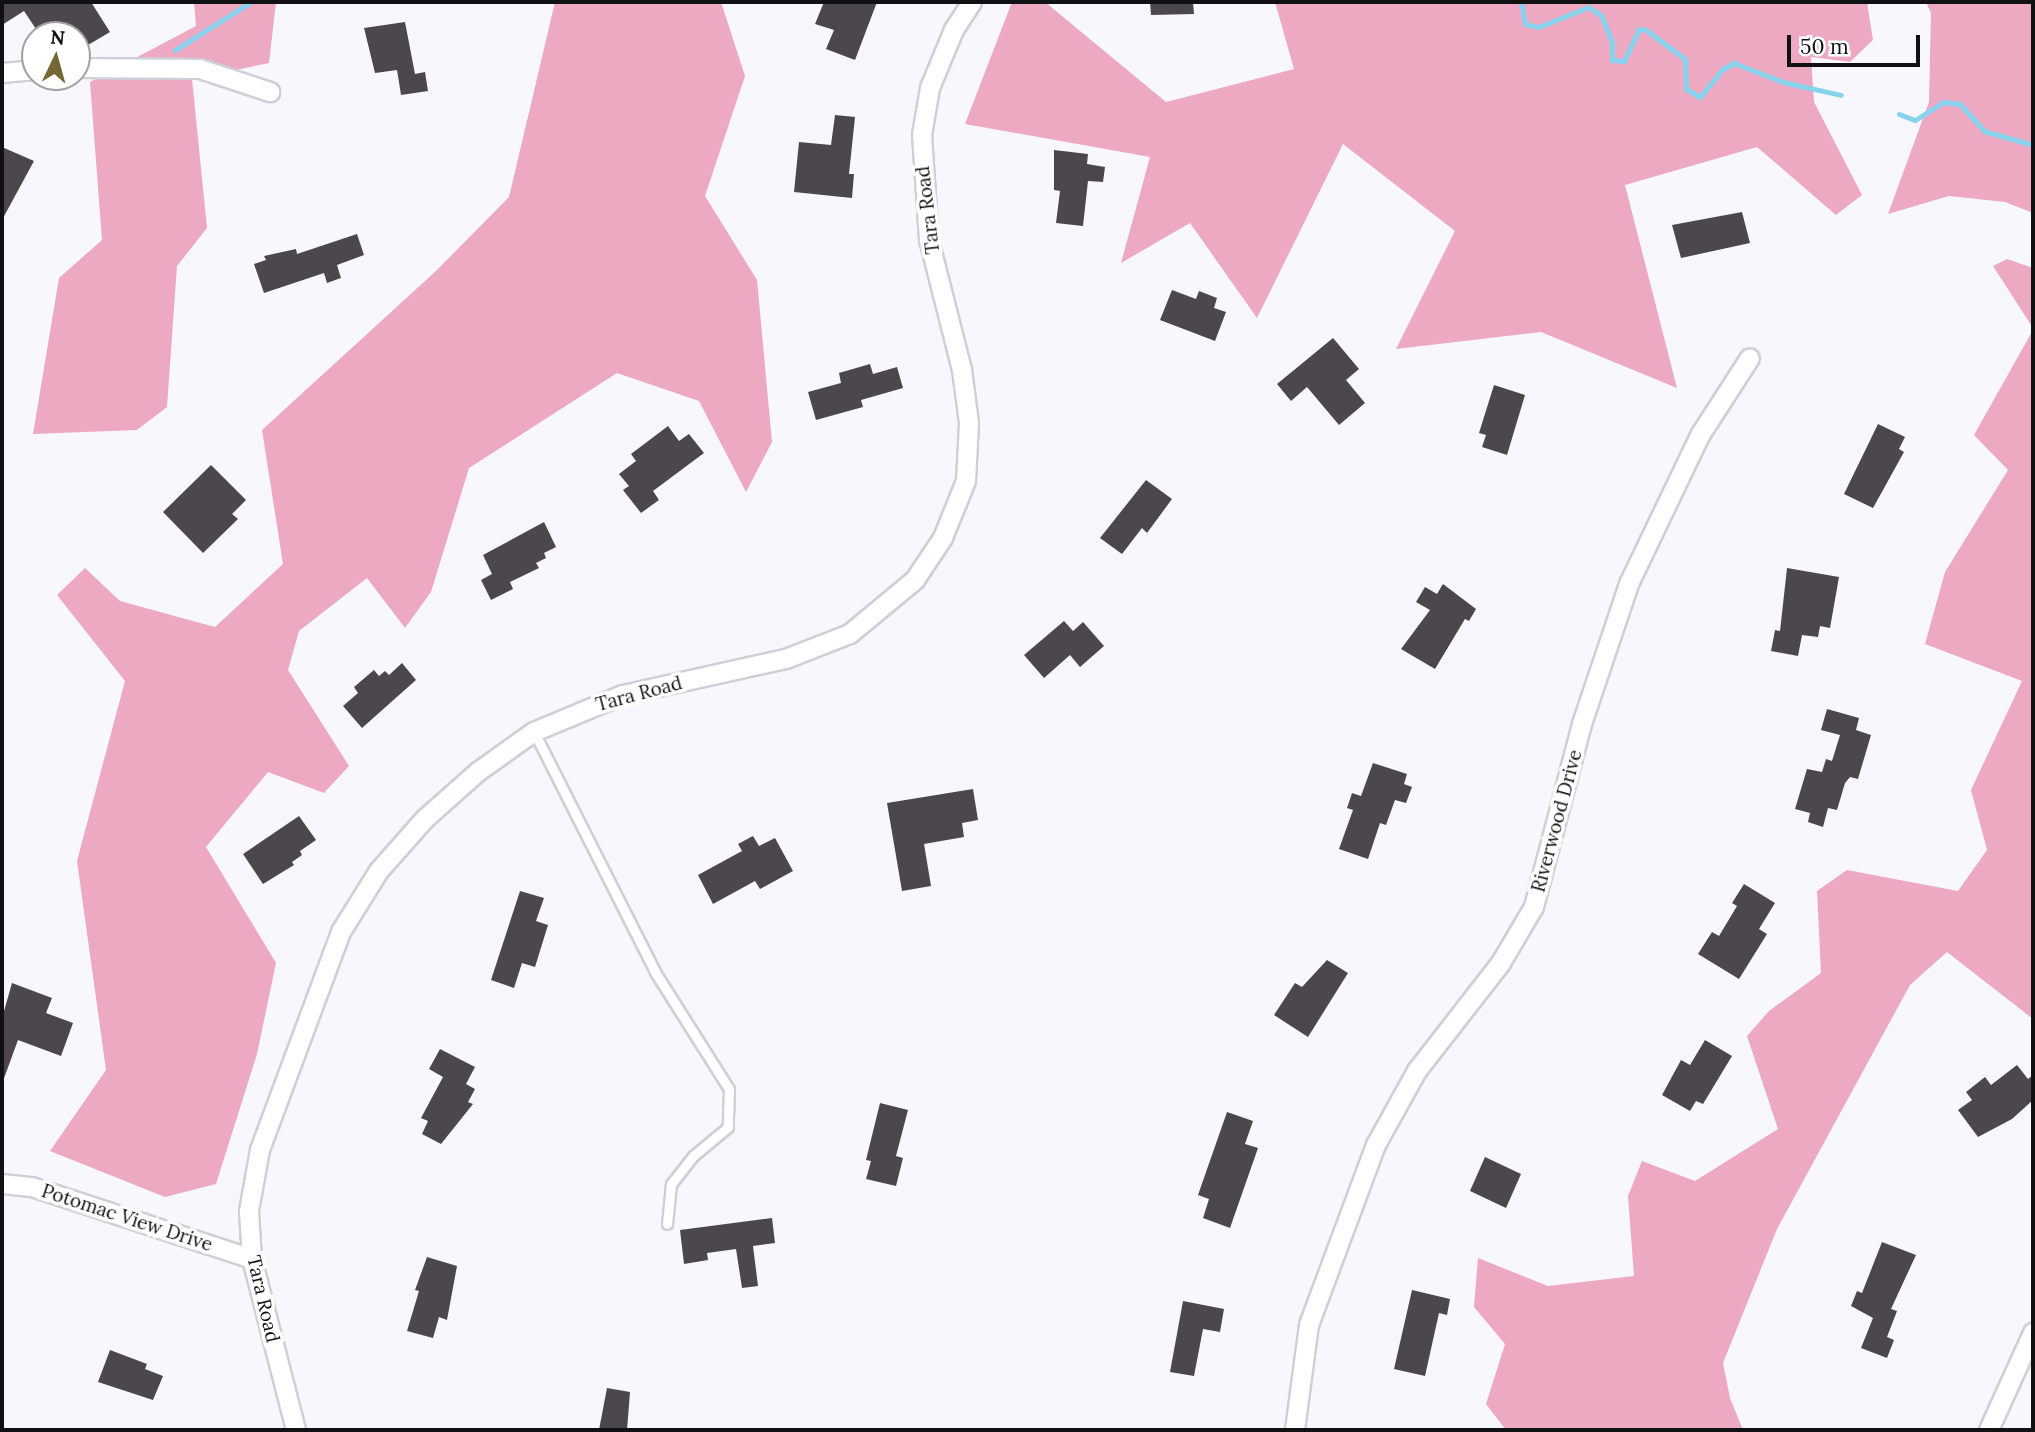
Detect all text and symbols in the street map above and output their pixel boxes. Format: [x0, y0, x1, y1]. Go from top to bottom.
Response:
north arrow [21, 21, 91, 91]
scale bar [1790, 21, 1923, 65]
text: N [49, 24, 66, 50]
text: 50 m [1800, 33, 1849, 60]
street label: Tara Road [911, 165, 945, 255]
street label: Tara Road [593, 672, 685, 716]
street label: Riverwood Drive [1527, 747, 1587, 895]
street label: Potomac View Drive [39, 1180, 215, 1256]
street label: Tara Road [242, 1253, 284, 1345]

